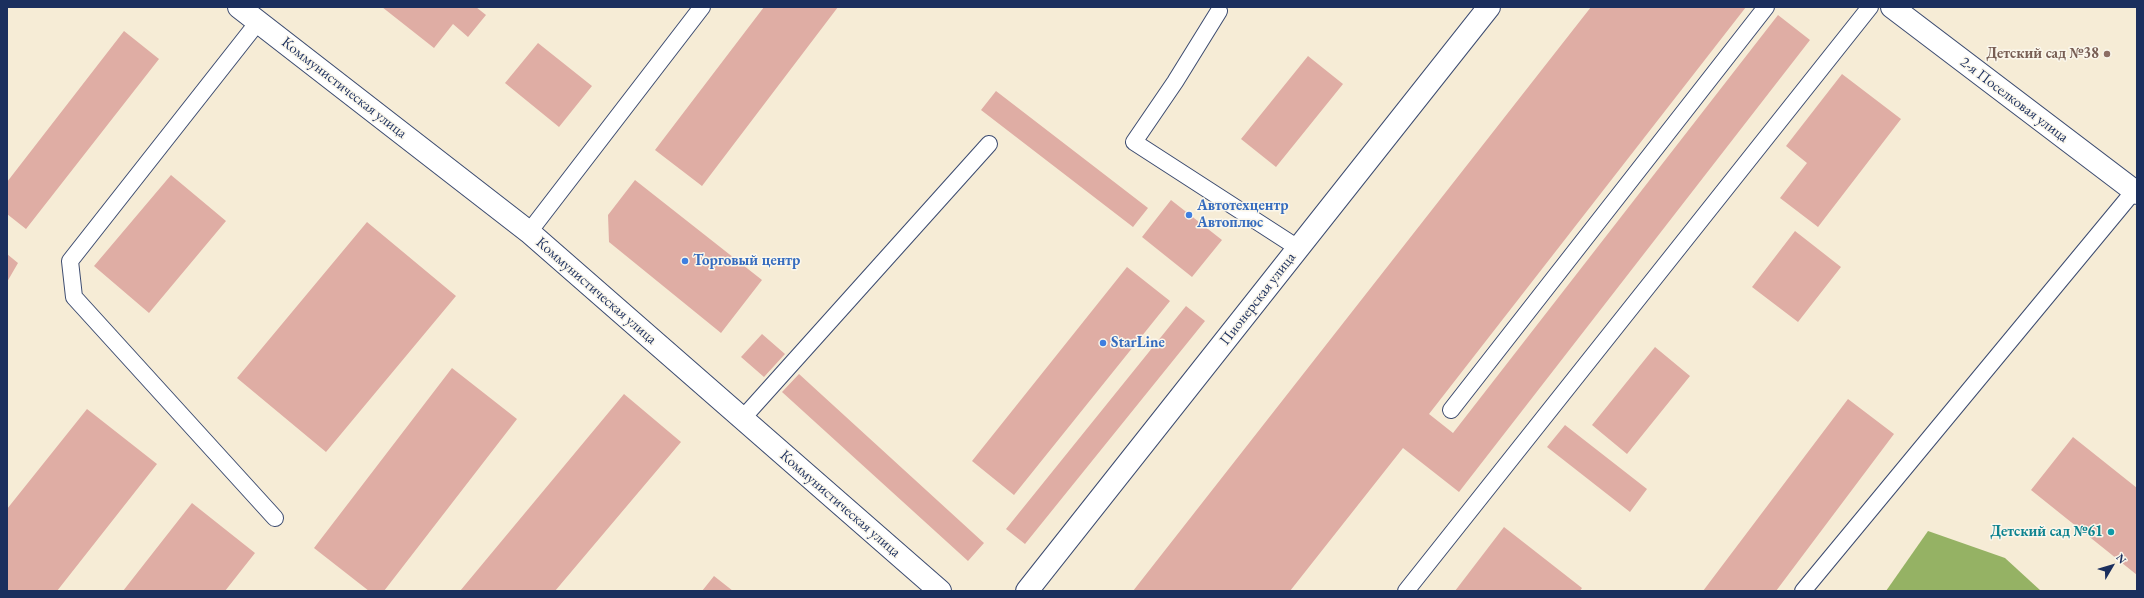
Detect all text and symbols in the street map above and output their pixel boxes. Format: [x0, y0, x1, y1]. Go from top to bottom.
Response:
street label: Коммунистическая улица [278, 33, 410, 143]
place label: Детский сад №38 [1986, 45, 2099, 63]
marker: Детский сад №38 [2102, 49, 2112, 59]
street label: 2-я Поселковая улица [1956, 53, 2072, 147]
place label: Автотехцентр Автоплюс [1197, 197, 1288, 232]
marker: Автотехцентр Автоплюс [1184, 210, 1194, 220]
street label: Коммунистическая улица [532, 234, 660, 348]
street label: Пионерская улица [1216, 249, 1300, 349]
place label: Торговый центр [693, 252, 800, 270]
marker: Торговый центр [680, 256, 690, 266]
place label: StarLine [1111, 334, 1165, 352]
marker: StarLine [1098, 338, 1108, 348]
street label: Коммунистическая улица [776, 447, 904, 561]
place label: Детский сад №61 [1990, 523, 2103, 541]
marker: Детский сад №61 [2106, 527, 2116, 537]
north arrow [2092, 546, 2132, 586]
text: N [2113, 551, 2130, 566]

